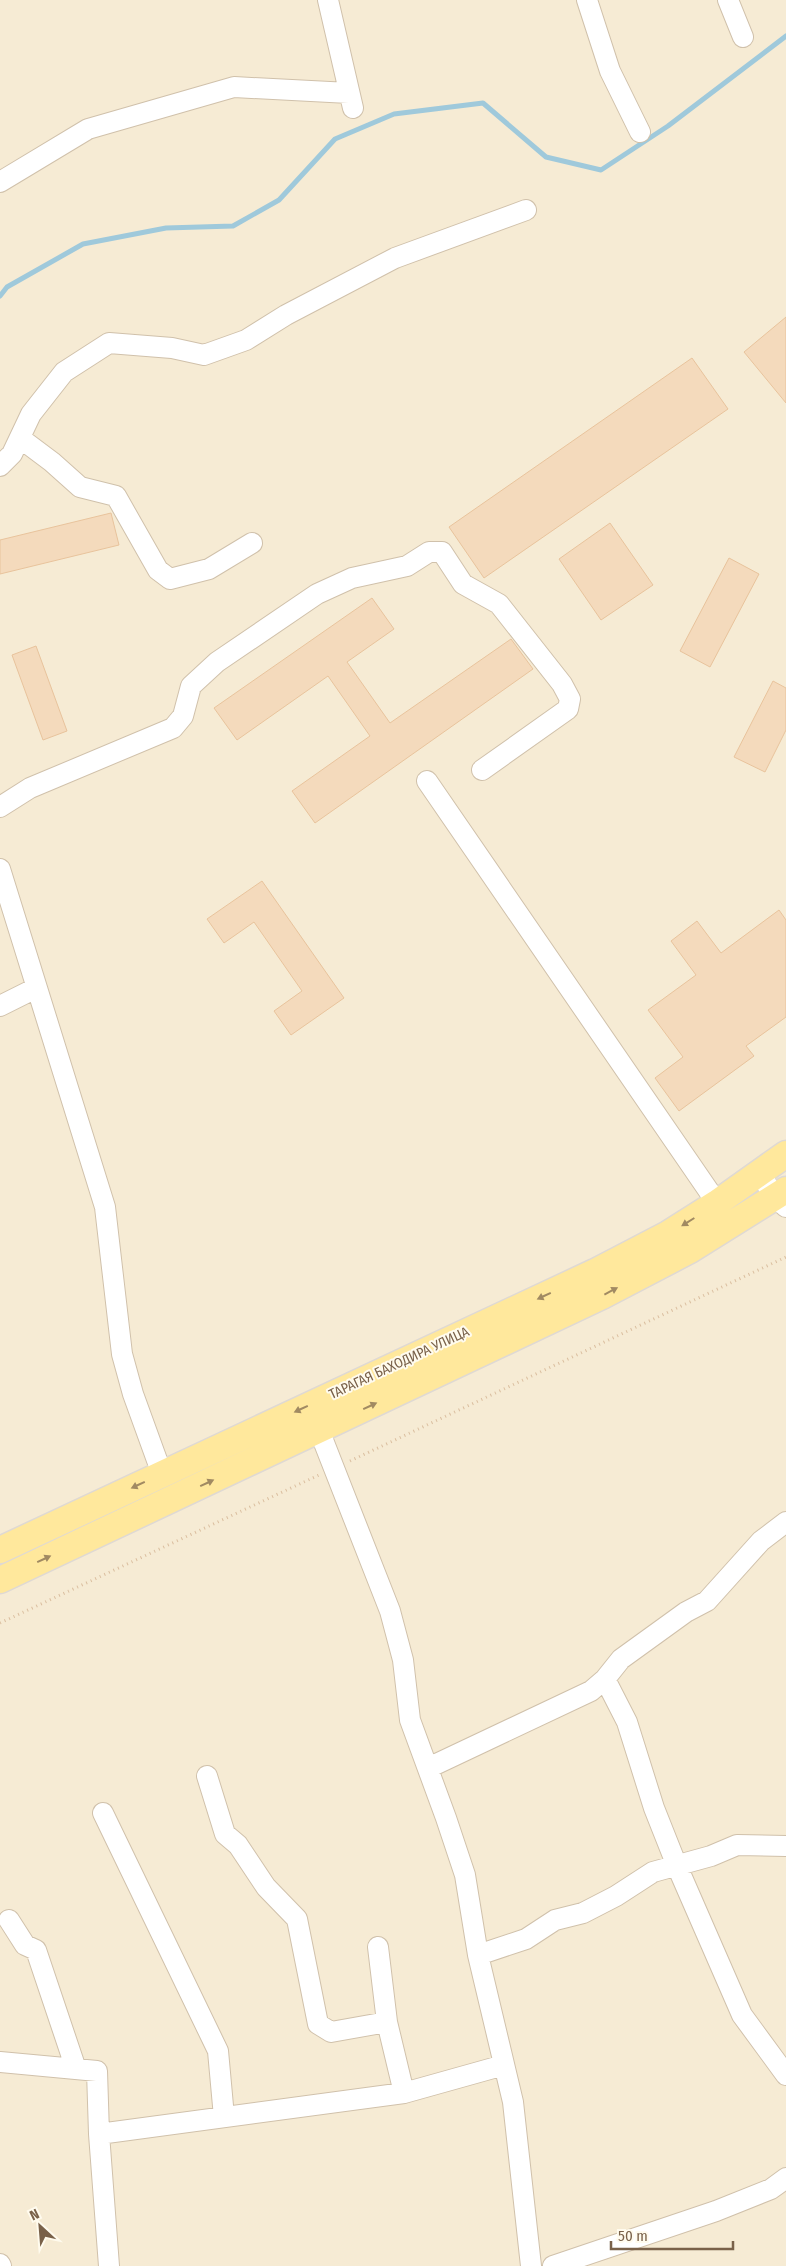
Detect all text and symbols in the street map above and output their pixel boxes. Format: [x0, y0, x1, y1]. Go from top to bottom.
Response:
one-way arrow [682, 1217, 695, 1226]
one-way arrow [604, 1287, 619, 1295]
one-way arrow [537, 1292, 551, 1300]
street label: ТАРАГАЯ БАХОДИРА УЛИЦА [326, 1323, 472, 1403]
one-way arrow [362, 1401, 377, 1410]
one-way arrow [294, 1405, 309, 1413]
one-way arrow [200, 1478, 214, 1486]
one-way arrow [131, 1482, 145, 1490]
one-way arrow [37, 1555, 51, 1563]
north arrow [15, 2201, 65, 2251]
text: N [27, 2205, 42, 2224]
scale bar [611, 2218, 734, 2250]
text: 50 m [618, 2227, 648, 2245]

